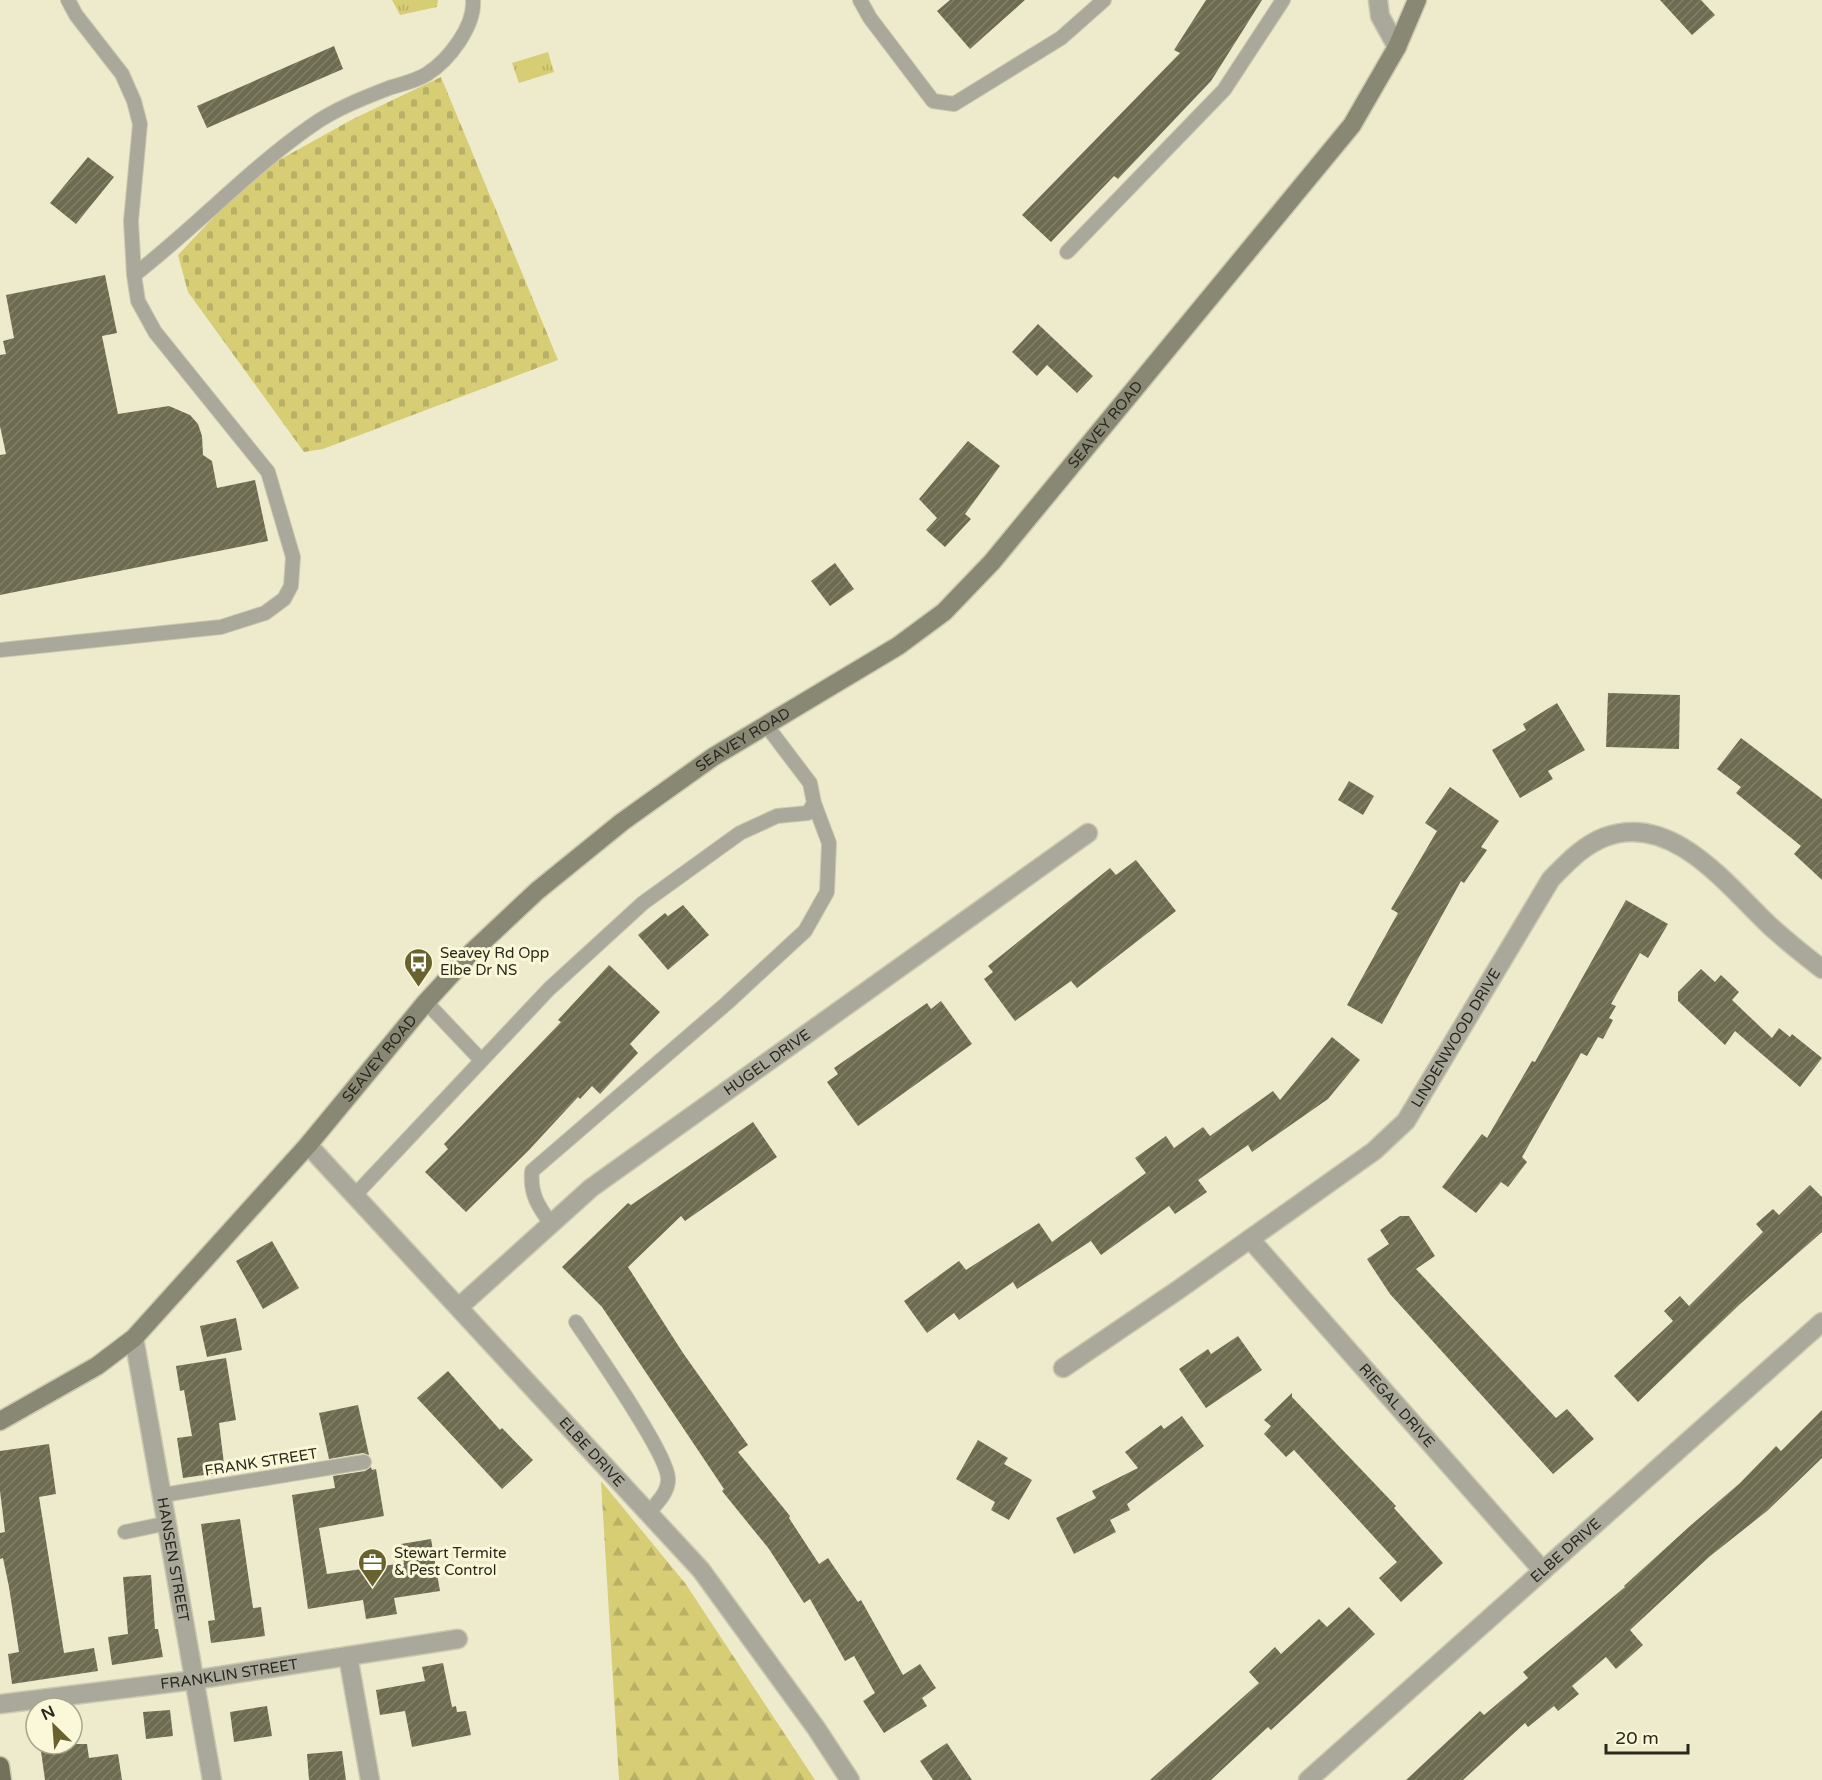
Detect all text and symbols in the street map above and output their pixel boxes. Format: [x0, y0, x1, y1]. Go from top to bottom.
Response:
street label: SEAVEY ROAD [1064, 377, 1147, 472]
street label: SEAVEY ROAD [692, 704, 793, 776]
place label: Seavey Rd Opp Elbe Dr NS [440, 944, 549, 979]
bus stop icon: Seavey Rd Opp Elbe Dr NS [403, 946, 435, 988]
street label: LINDENWOOD DRIVE [1407, 965, 1504, 1111]
street label: SEAVEY ROAD [338, 1011, 421, 1106]
street label: HUGEL DRIVE [720, 1025, 814, 1099]
street label: RIEGAL DRIVE [1355, 1360, 1439, 1451]
street label: ELBE DRIVE [555, 1413, 628, 1490]
street label: FRANK STREET [203, 1444, 319, 1480]
street label: HANSEN STREET [153, 1496, 193, 1623]
street label: ELBE DRIVE [1527, 1514, 1605, 1587]
place label: Stewart Termite & Pest Control [394, 1544, 507, 1579]
office icon: Stewart Termite & Pest Control [357, 1546, 389, 1588]
street label: FRANKLIN STREET [159, 1655, 299, 1693]
north arrow [24, 1696, 84, 1756]
text: N [38, 1702, 58, 1725]
scale bar [1606, 1717, 1688, 1755]
text: 20 m [1615, 1727, 1659, 1749]

